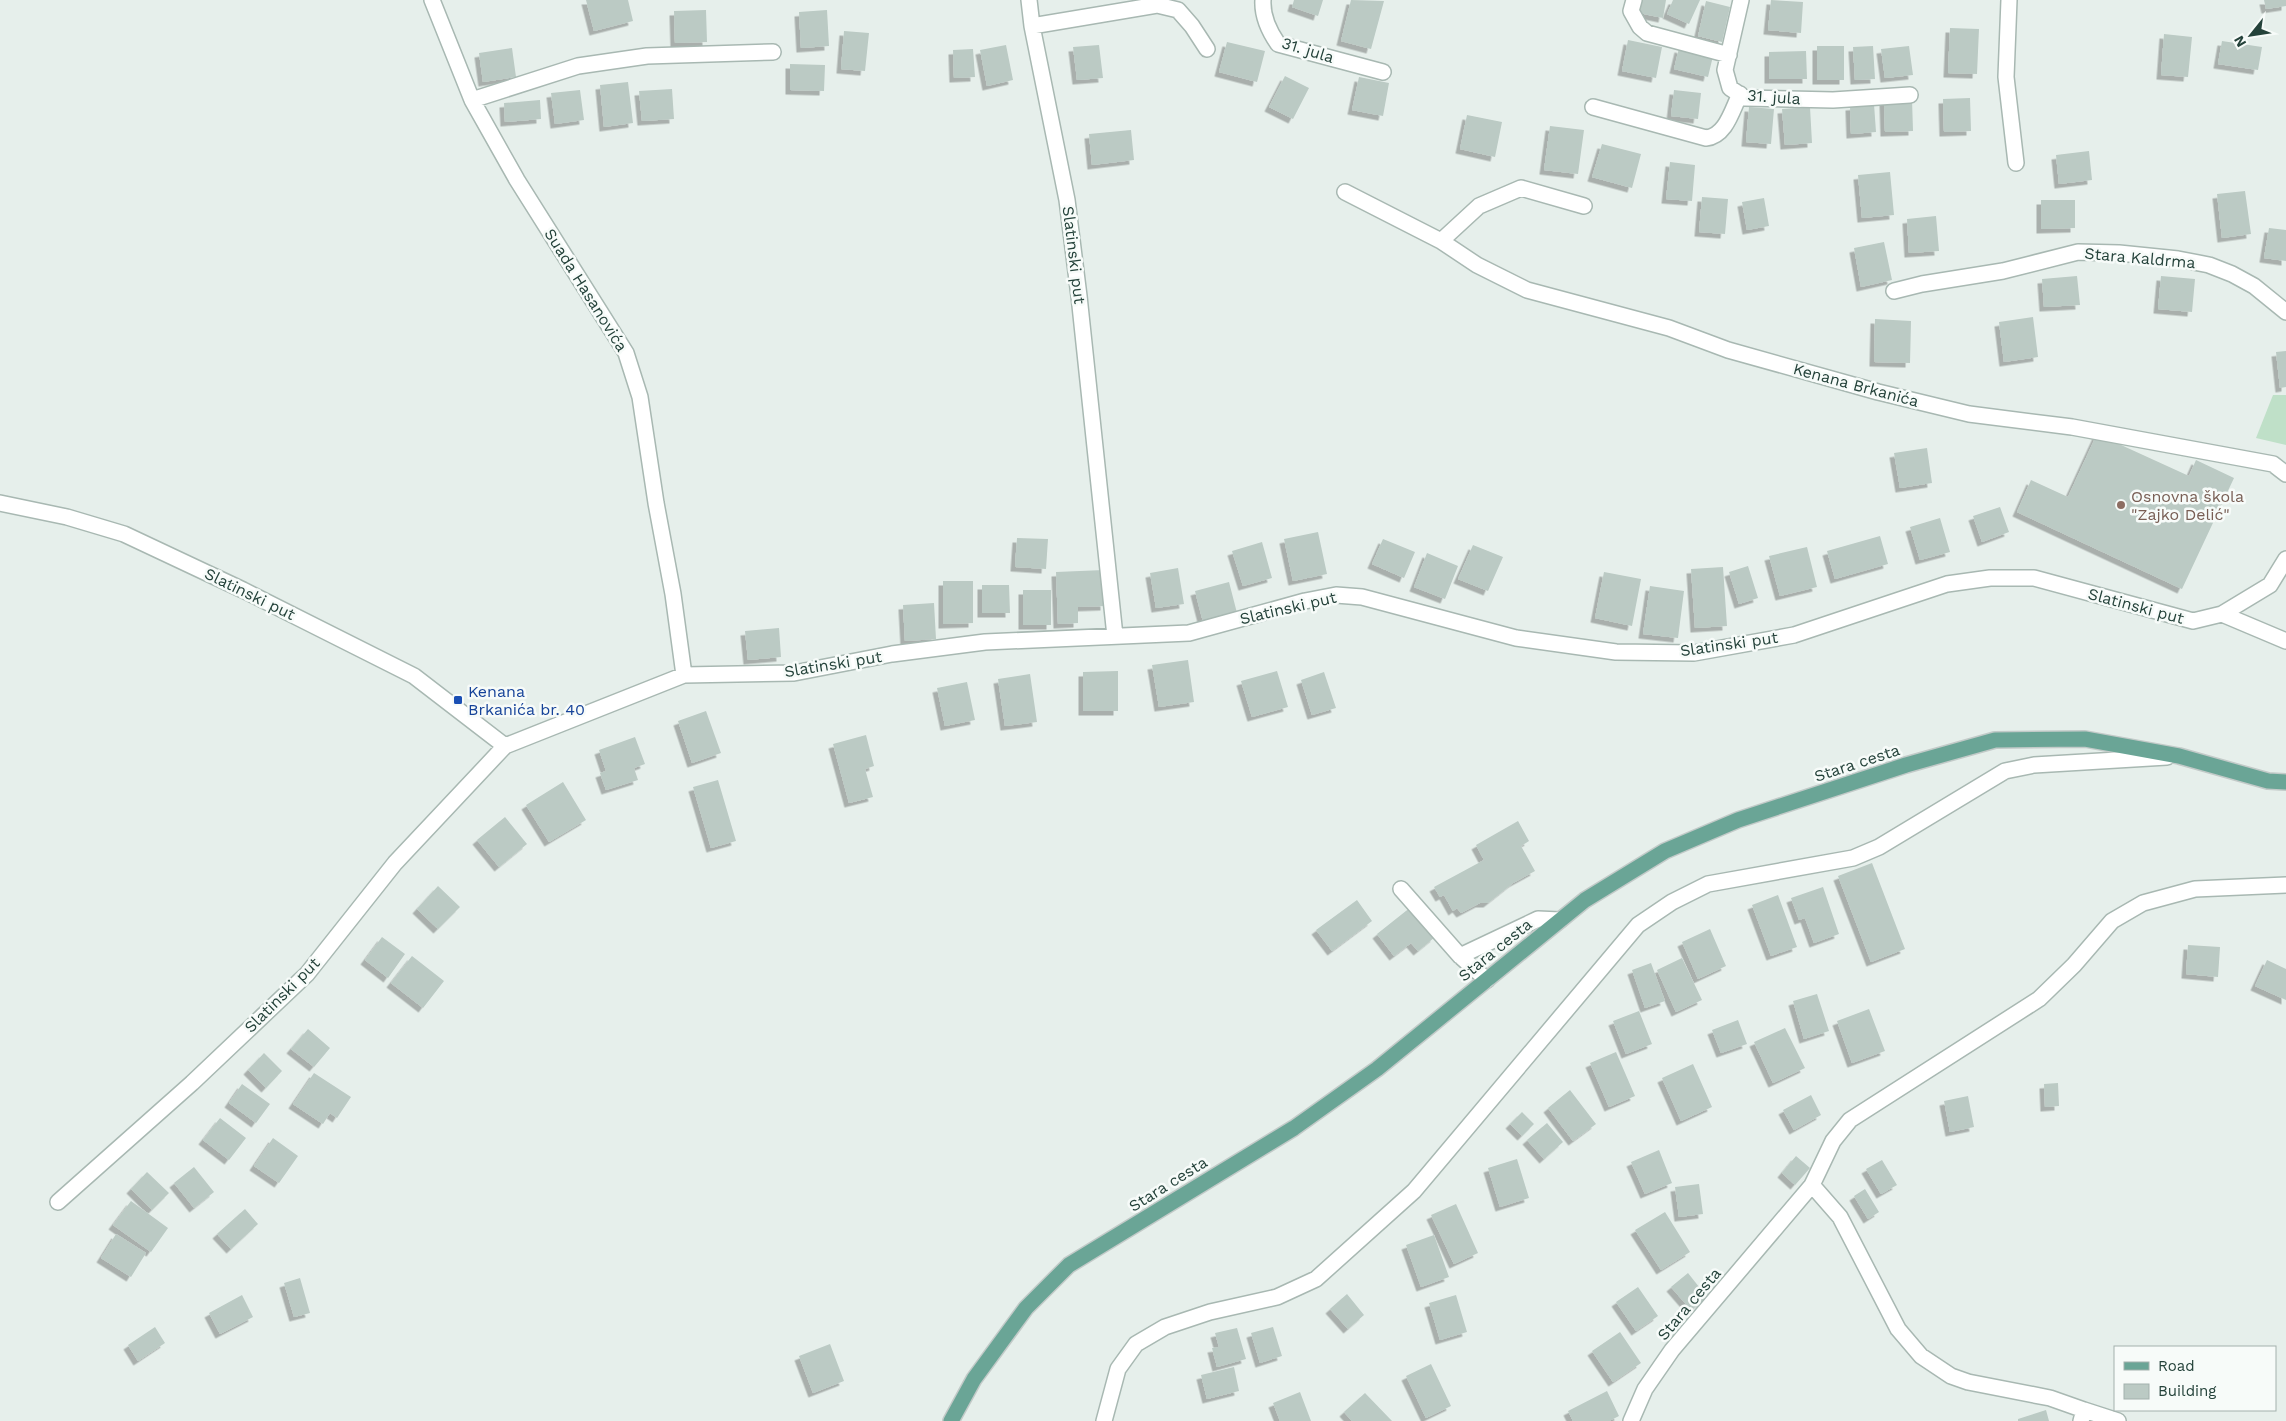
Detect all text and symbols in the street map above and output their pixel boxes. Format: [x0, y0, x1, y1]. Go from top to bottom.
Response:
north arrow [2226, 10, 2276, 60]
street label: 31. jula [1280, 33, 1336, 67]
text: N [2230, 33, 2249, 50]
street label: 31. jula [1747, 86, 1801, 108]
street label: Slatinski put [1059, 205, 1089, 305]
street label: Suada Hasanovića [540, 225, 632, 355]
street label: Stara Kaldrma [2084, 244, 2196, 272]
street label: Kenana Brkanića [1791, 359, 1921, 411]
place label: Osnovna škola "Zajko Delić" [2131, 487, 2244, 524]
marker: Osnovna škola "Zajko Delić" [2115, 499, 2127, 511]
street label: Slatinski put [202, 564, 299, 624]
street label: Slatinski put [2086, 584, 2186, 628]
street label: Slatinski put [1238, 588, 1338, 628]
street label: Slatinski put [1679, 628, 1779, 660]
street label: Slatinski put [783, 647, 883, 681]
place label: Kenana Brkanića br. 40 [468, 682, 585, 719]
marker: Kenana Brkanića br. 40 [452, 694, 464, 706]
street label: Stara cesta [1812, 740, 1902, 786]
street label: Stara cesta [1454, 915, 1536, 985]
street label: Slatinski put [240, 953, 324, 1037]
street label: Stara cesta [1125, 1152, 1211, 1216]
street label: Stara cesta [1653, 1264, 1725, 1344]
legend [2114, 1346, 2276, 1411]
text: Road [2158, 1357, 2195, 1375]
text: Building [2158, 1382, 2216, 1400]

